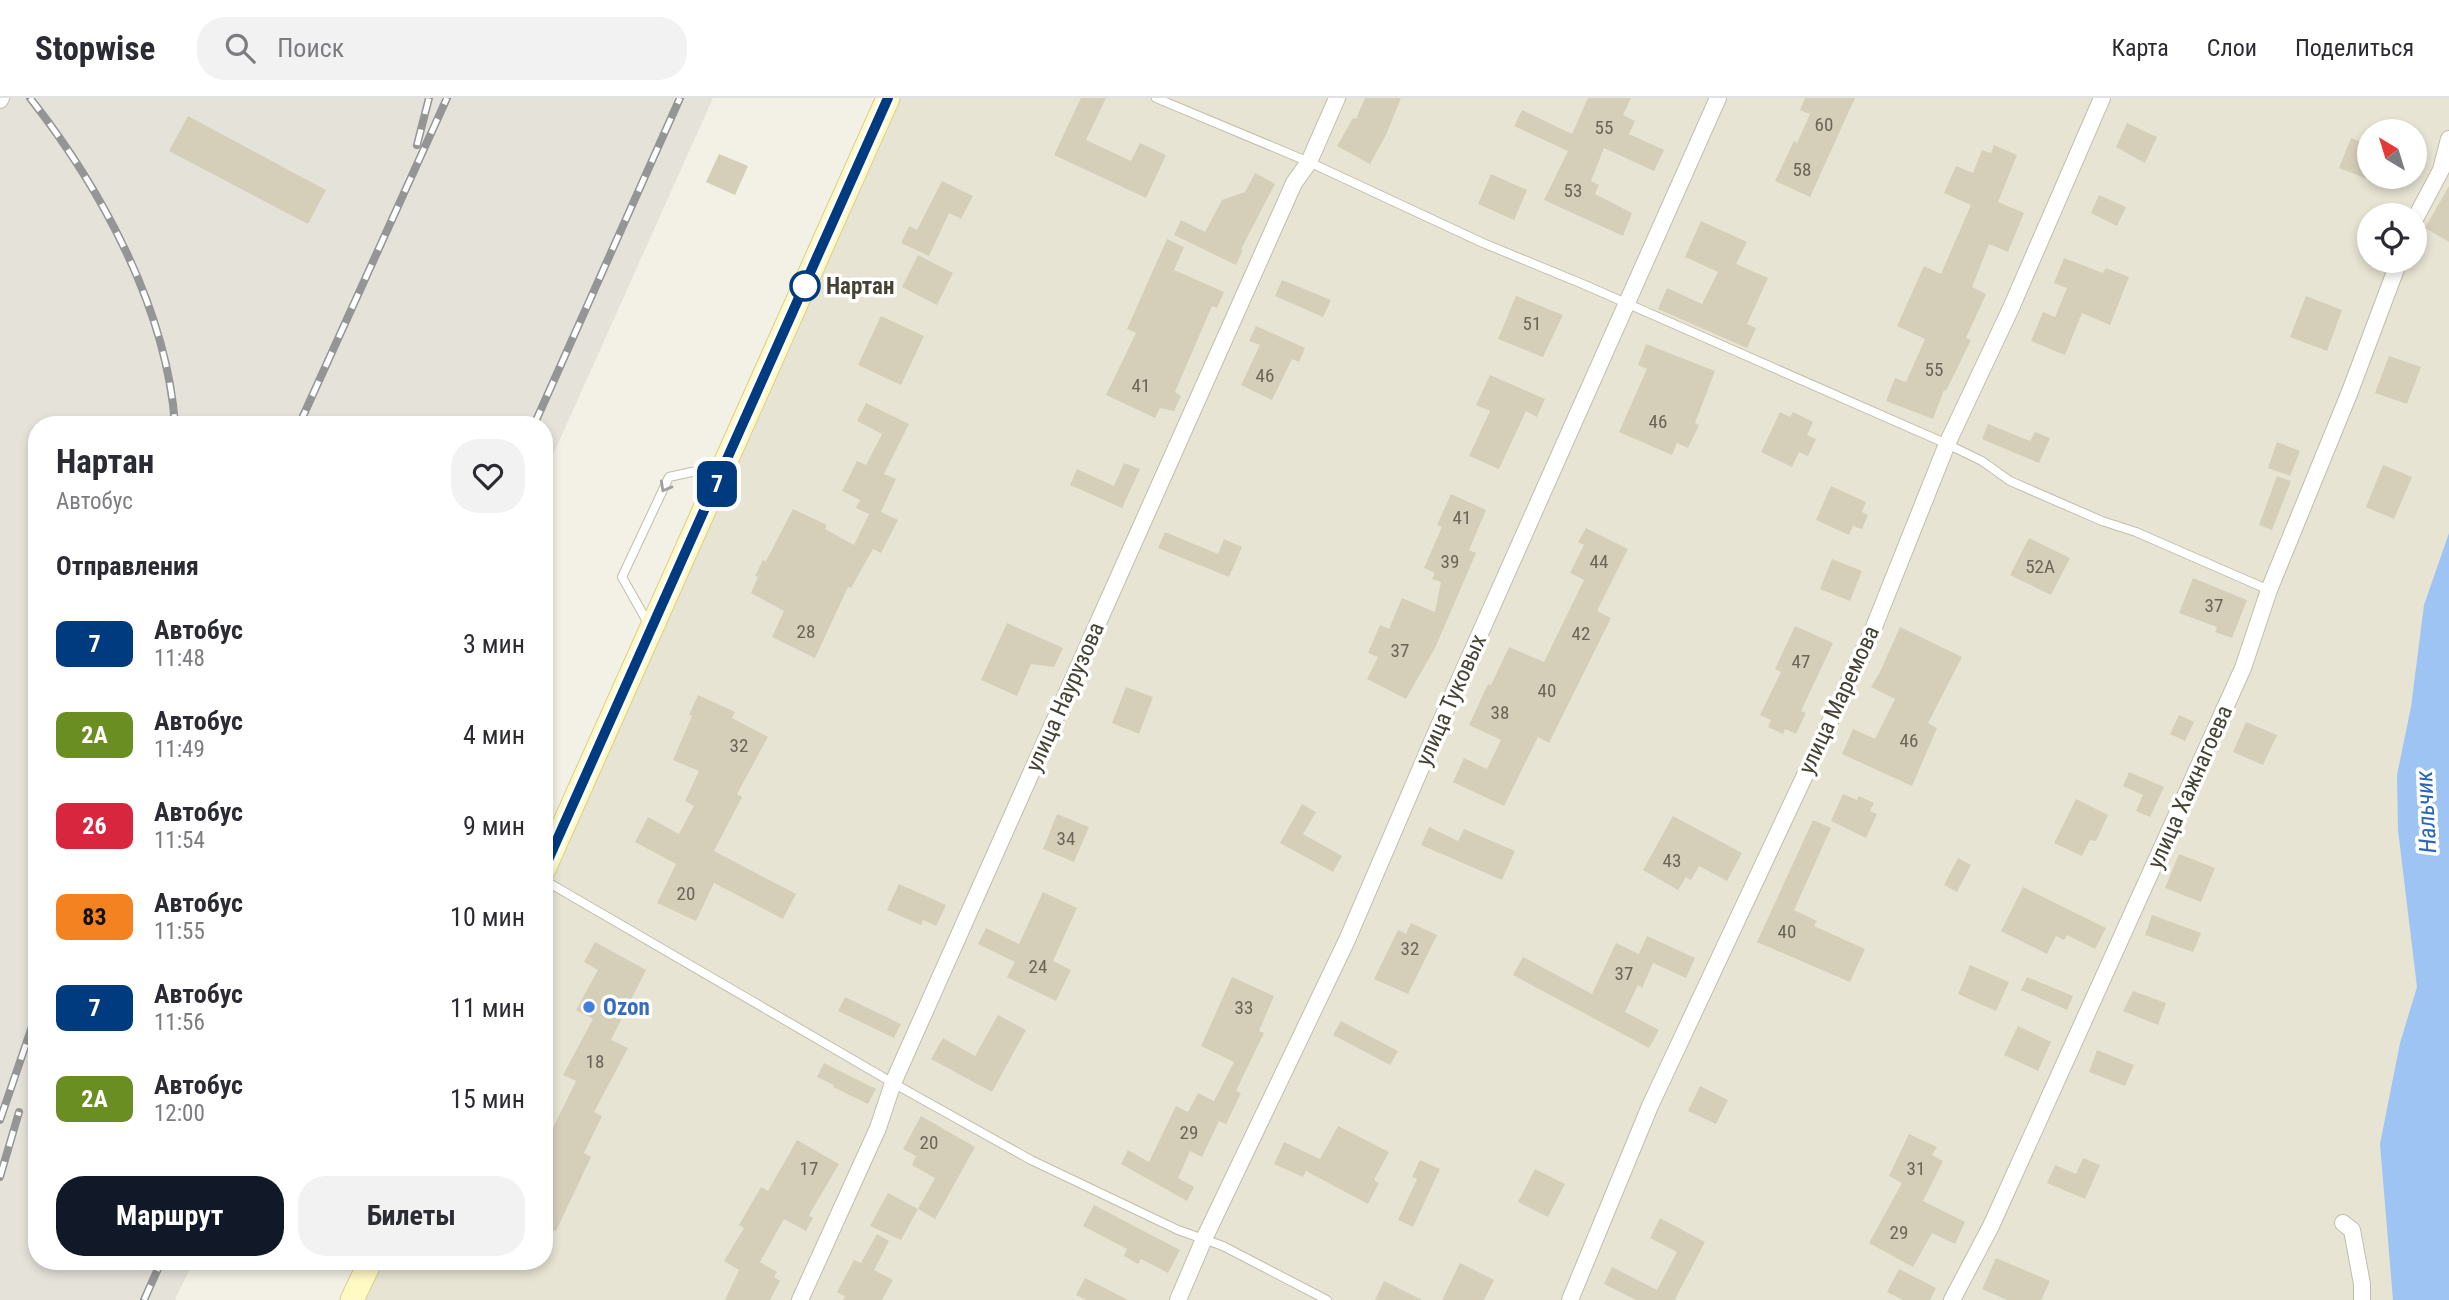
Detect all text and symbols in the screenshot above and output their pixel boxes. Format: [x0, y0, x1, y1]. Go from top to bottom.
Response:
search box [197, 17, 687, 80]
text: Stopwise [35, 29, 155, 68]
icon: search [221, 29, 259, 67]
text: Поиск [277, 33, 344, 63]
text: Карта [2111, 34, 2169, 62]
text: Слои [2207, 34, 2257, 62]
text: Поделиться [2295, 34, 2414, 62]
house number: 60 [1815, 113, 1833, 136]
house number: 55 [1595, 116, 1613, 139]
north arrow [2357, 119, 2427, 189]
map controls [2357, 119, 2427, 273]
house number: 58 [1793, 158, 1811, 181]
house number: 53 [1564, 179, 1582, 202]
button: locate [2357, 203, 2427, 273]
marker: Нартан [790, 271, 820, 301]
place label: Нартан [826, 273, 894, 300]
house number: 51 [1523, 312, 1541, 335]
house number: 55 [1925, 358, 1943, 381]
house number: 46 [1256, 364, 1274, 387]
house number: 41 [1132, 374, 1150, 397]
house number: 46 [1649, 410, 1667, 433]
button: heart [451, 439, 525, 513]
text: Нартан [56, 442, 154, 481]
line badge: 7 [694, 461, 740, 507]
text: 7 [711, 470, 723, 498]
one-way arrow [660, 480, 674, 493]
text: Автобус [56, 488, 133, 515]
house number: 41 [1453, 506, 1471, 529]
house number: 39 [1441, 550, 1459, 573]
house number: 44 [1590, 550, 1608, 573]
text: Отправления [56, 551, 199, 581]
house number: 52А [2025, 555, 2055, 578]
house number: 37 [2205, 594, 2223, 617]
text: Автобус [154, 615, 243, 645]
street label: улица Наурузова [1020, 618, 1110, 776]
house number: 28 [797, 620, 815, 643]
house number: 42 [1572, 622, 1590, 645]
street label: улица Маремова [1793, 622, 1885, 778]
text: 3 мин [463, 629, 525, 659]
text: 7 [88, 630, 101, 658]
street label: улица Туковых [1410, 630, 1492, 770]
house number: 37 [1391, 639, 1409, 662]
text: 11:48 [154, 645, 205, 672]
house number: 47 [1792, 650, 1810, 673]
house number: 40 [1538, 679, 1556, 702]
house number: 38 [1491, 701, 1509, 724]
street label: улица Хажнагоева [2142, 701, 2238, 873]
text: Автобус [154, 706, 243, 736]
text: 4 мин [463, 720, 525, 750]
text: 2А [81, 721, 108, 749]
house number: 46 [1900, 729, 1918, 752]
house number: 32 [730, 734, 748, 757]
text: 11:49 [154, 736, 205, 763]
water label: Нальчик [2410, 769, 2442, 854]
text: Автобус [154, 797, 243, 827]
text: 9 мин [463, 811, 525, 841]
text: 26 [82, 812, 107, 840]
text: 11:54 [154, 827, 205, 854]
house number: 34 [1057, 827, 1075, 850]
house number: 43 [1663, 849, 1681, 872]
house number: 20 [677, 882, 695, 905]
text: Автобус [154, 888, 243, 918]
text: 10 мин [450, 902, 525, 932]
text: 83 [82, 903, 107, 931]
text: 11:55 [154, 918, 205, 945]
house number: 40 [1778, 920, 1796, 943]
house number: 32 [1401, 937, 1419, 960]
house number: 24 [1029, 955, 1047, 978]
house number: 37 [1615, 962, 1633, 985]
text: Автобус [154, 979, 243, 1009]
text: 11 мин [450, 993, 525, 1023]
text: 7 [88, 994, 101, 1022]
place label: Ozon [603, 994, 650, 1021]
house number: 33 [1235, 996, 1253, 1019]
marker: Ozon [581, 999, 597, 1015]
text: 11:56 [154, 1009, 205, 1036]
house number: 18 [586, 1050, 604, 1073]
text: Автобус [154, 1070, 243, 1100]
text: 15 мин [450, 1084, 525, 1114]
text: 2А [81, 1085, 108, 1113]
text: 12:00 [154, 1100, 205, 1127]
house number: 29 [1180, 1121, 1198, 1144]
house number: 20 [920, 1131, 938, 1154]
house number: 17 [800, 1157, 818, 1180]
house number: 31 [1907, 1157, 1925, 1180]
button: Маршрут [56, 1176, 284, 1256]
button: Билеты [298, 1176, 525, 1256]
house number: 29 [1890, 1221, 1908, 1244]

